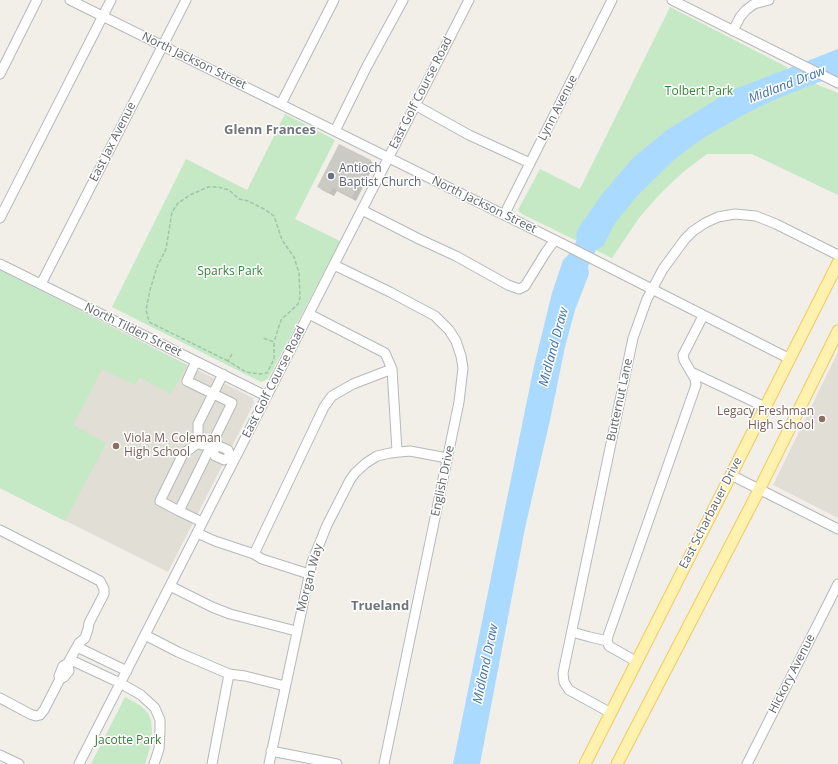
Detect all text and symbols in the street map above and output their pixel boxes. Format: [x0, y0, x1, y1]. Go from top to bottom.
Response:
street label: North Jackson Street [139, 29, 249, 93]
street label: East Golf Course Road [386, 35, 456, 151]
water label: Midland Draw [746, 63, 828, 107]
street label: Lynn Avenue [535, 73, 581, 143]
park label: Tolbert Park [665, 85, 733, 99]
street label: East Jax Avenue [87, 100, 139, 184]
district label: Glenn Frances [224, 122, 316, 138]
place label: Antioch Baptist Church [339, 162, 421, 190]
marker: Antioch Baptist Church [326, 171, 336, 181]
street label: North Jackson Street [429, 173, 539, 237]
park label: Sparks Park [197, 265, 263, 279]
street label: North Tilden Street [82, 300, 184, 360]
water label: Midland Draw [536, 306, 572, 388]
street label: East Golf Course Road [239, 324, 309, 440]
street label: Butternut Lane [604, 357, 636, 443]
place label: Legacy Freshman High School [717, 405, 814, 433]
marker: Legacy Freshman High School [817, 414, 827, 424]
place label: Viola M. Coleman High School [124, 432, 221, 460]
marker: Viola M. Coleman High School [111, 441, 121, 451]
street label: English Drive [428, 444, 458, 518]
street label: East Scharbauer Drive [677, 455, 745, 571]
street label: Morgan Way [294, 542, 326, 614]
district label: Trueland [351, 598, 409, 614]
water label: Midland Draw [470, 623, 502, 705]
street label: Hickory Avenue [766, 632, 818, 716]
park label: Jacotte Park [95, 734, 161, 748]

